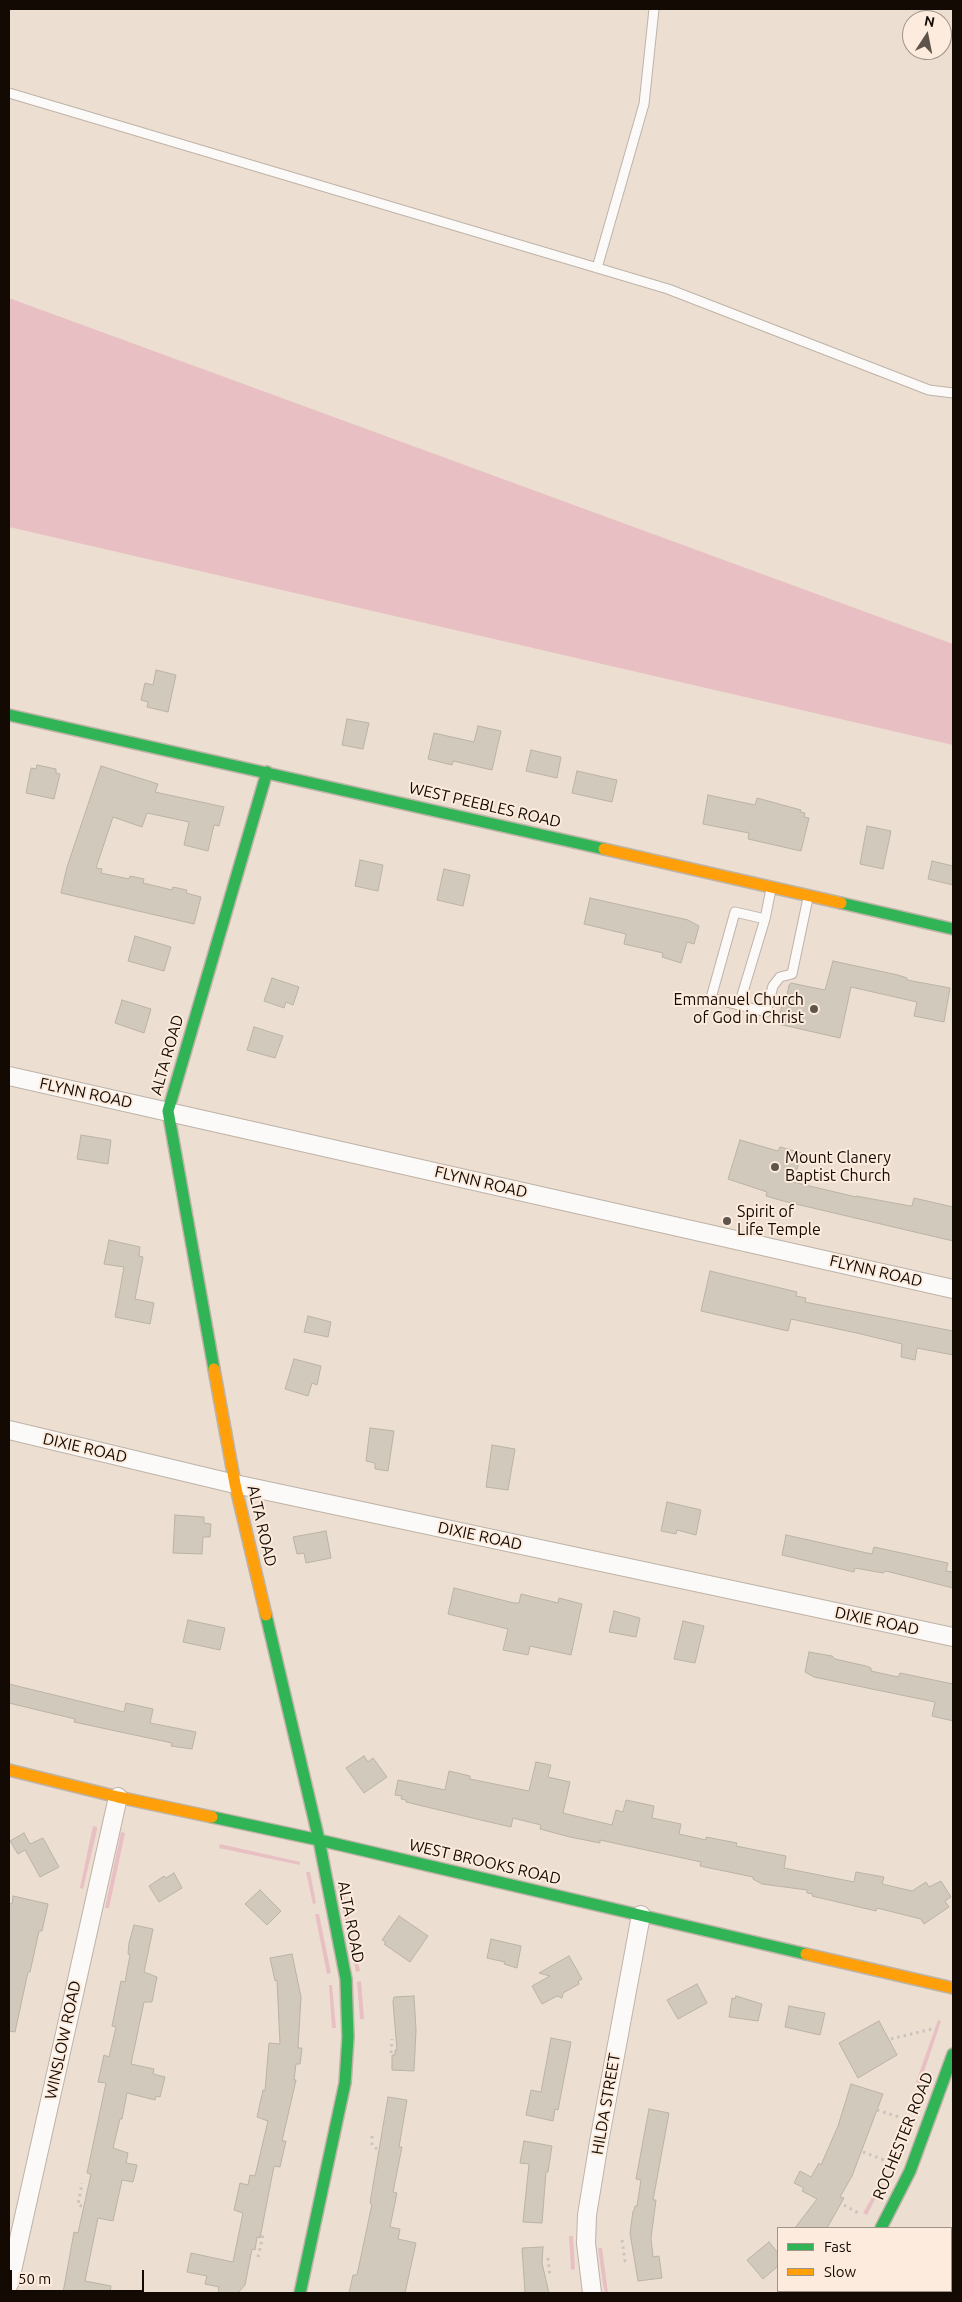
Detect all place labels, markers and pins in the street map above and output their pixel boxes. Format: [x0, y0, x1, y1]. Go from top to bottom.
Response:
place label: Emmanuel Church of God in Christ [674, 990, 804, 1028]
marker: Emmanuel Church of God in Christ [808, 1003, 820, 1015]
place label: Mount Clanery Baptist Church [785, 1148, 891, 1186]
marker: Mount Clanery Baptist Church [769, 1161, 781, 1173]
place label: Spirit of Life Temple [737, 1202, 821, 1240]
marker: Spirit of Life Temple [721, 1215, 733, 1227]

